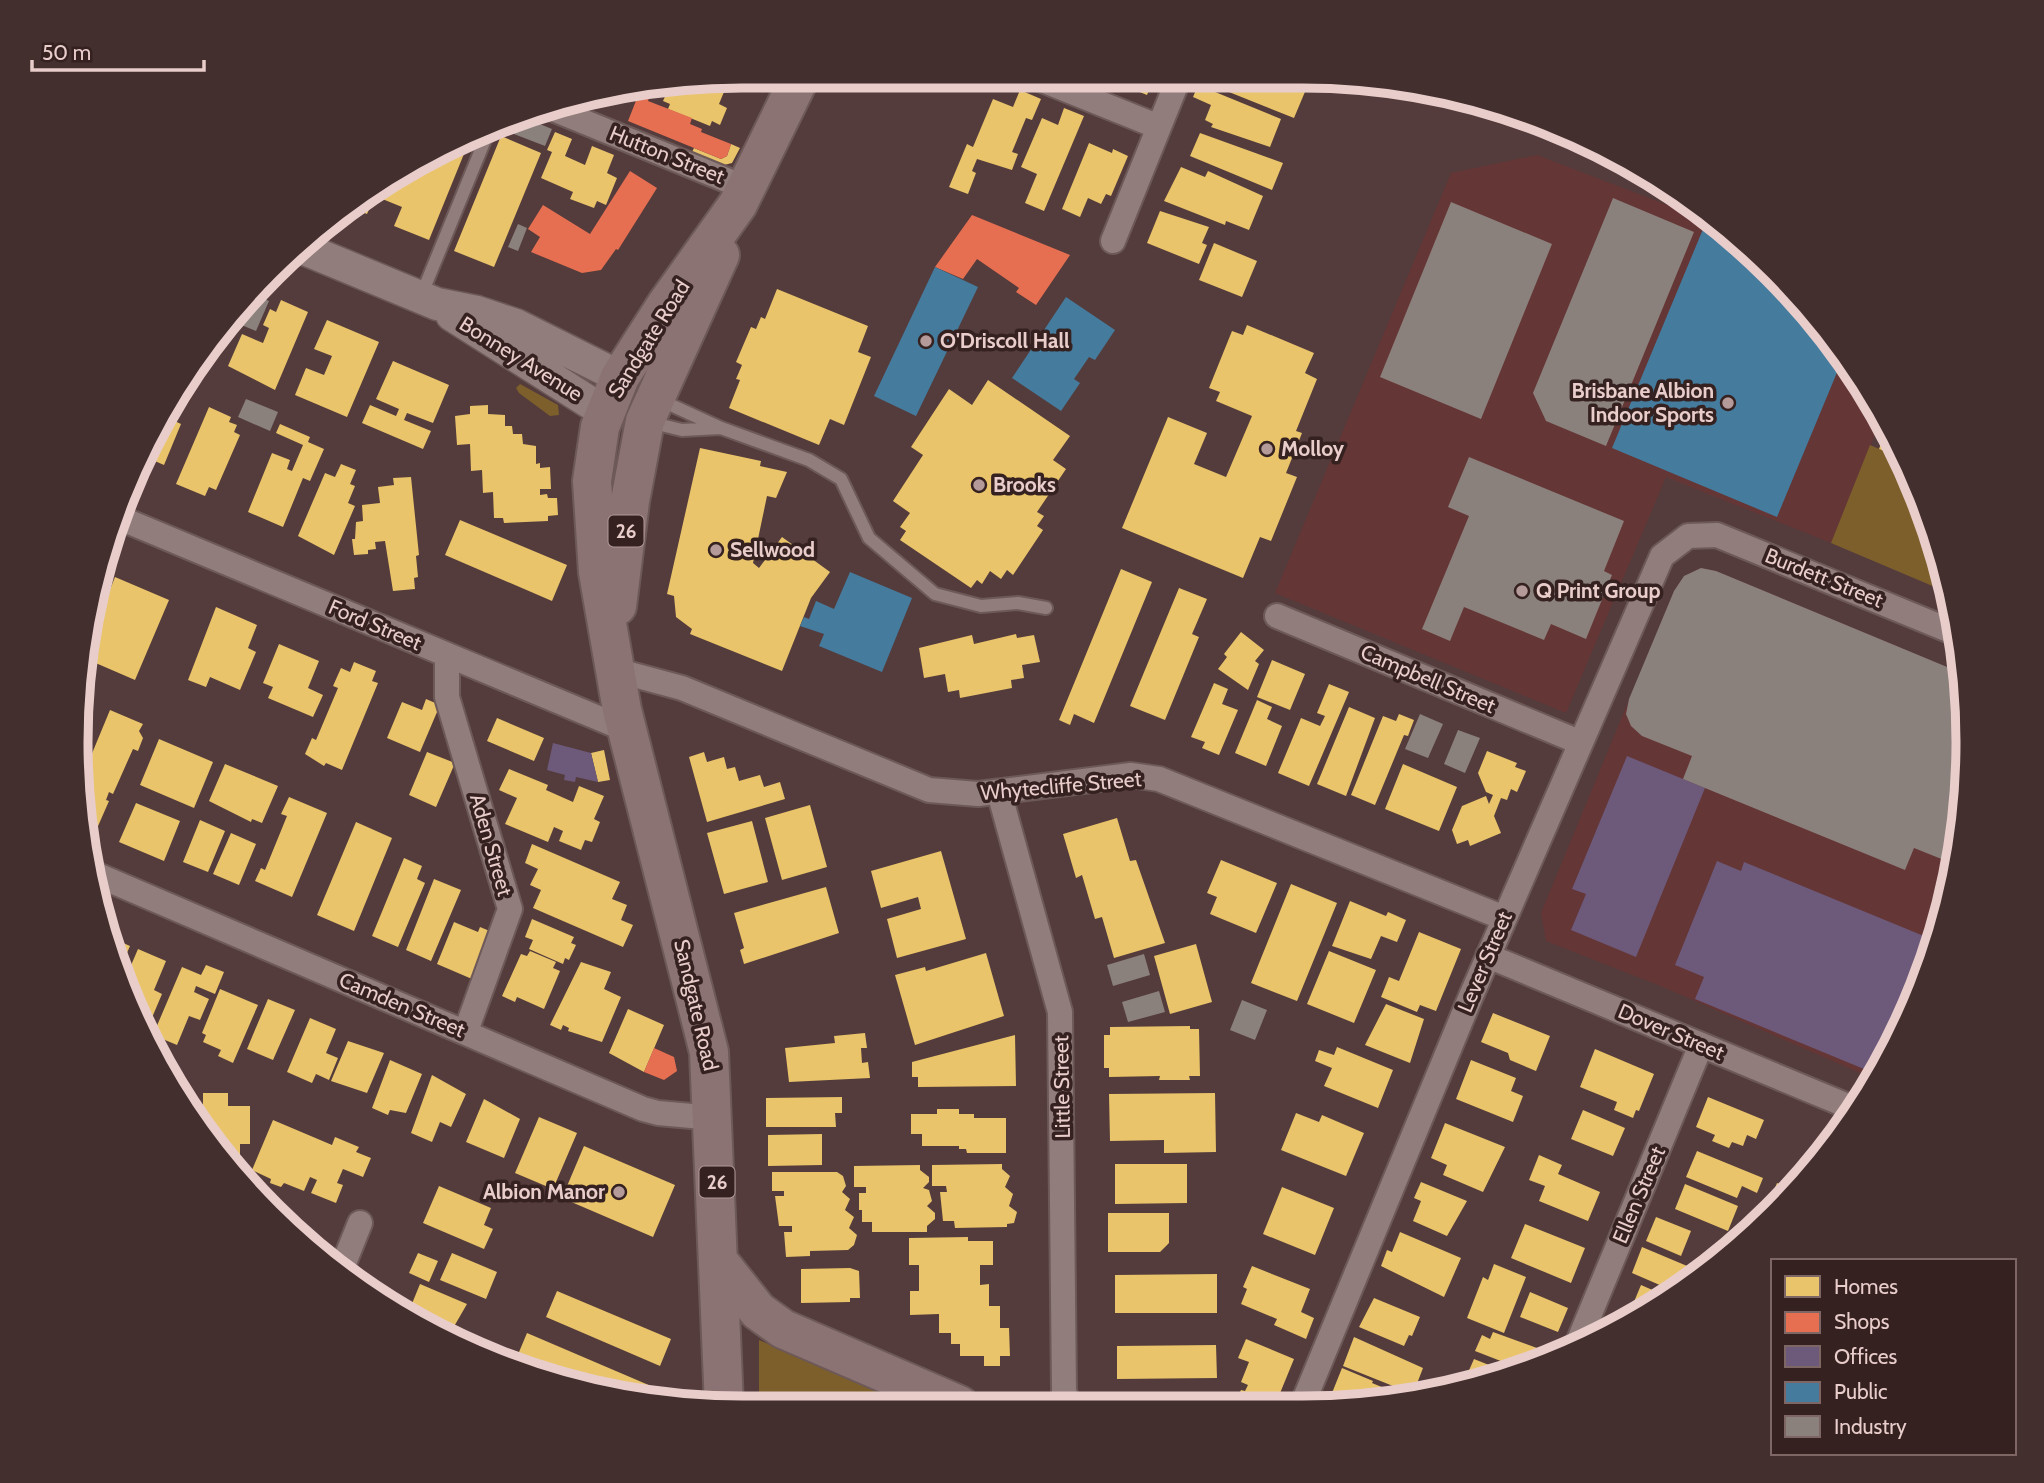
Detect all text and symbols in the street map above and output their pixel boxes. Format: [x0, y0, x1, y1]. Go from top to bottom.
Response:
scale bar [32, 28, 203, 72]
text: 50 m [42, 40, 91, 65]
street label: Hutton Street [606, 120, 728, 189]
street label: Sandgate Road [602, 275, 695, 402]
street label: Bonney Avenue [455, 311, 588, 406]
place label: O'Driscoll Hall [940, 328, 1070, 353]
marker: O'Driscoll Hall [918, 333, 934, 349]
place label: Brisbane Albion Indoor Sports [1571, 378, 1714, 427]
marker: Brisbane Albion Indoor Sports [1720, 395, 1736, 411]
place label: Molloy [1281, 436, 1345, 461]
marker: Molloy [1259, 441, 1275, 457]
place label: Brooks [993, 472, 1056, 497]
marker: Brooks [971, 477, 987, 493]
road number: 26 [608, 516, 644, 546]
place label: Sellwood [730, 537, 815, 562]
marker: Sellwood [708, 542, 724, 558]
street label: Burdett Street [1762, 543, 1887, 613]
place label: Q Print Group [1536, 578, 1661, 603]
marker: Q Print Group [1514, 583, 1530, 599]
street label: Ford Street [325, 594, 425, 655]
street label: Campbell Street [1357, 639, 1499, 718]
street label: Whytecliffe Street [979, 766, 1142, 805]
street label: Aden Street [465, 791, 518, 899]
street label: Lever Street [1452, 908, 1517, 1016]
street label: Sandgate Road [669, 937, 724, 1073]
street label: Camden Street [336, 967, 469, 1042]
street label: Dover Street [1614, 998, 1728, 1065]
street label: Little Street [1048, 1035, 1075, 1139]
street label: Ellen Street [1607, 1143, 1670, 1247]
road number: 26 [700, 1166, 734, 1198]
place label: Albion Manor [483, 1179, 605, 1204]
marker: Albion Manor [611, 1184, 627, 1200]
legend [1771, 1259, 2016, 1455]
text: Homes [1834, 1274, 1898, 1299]
text: Shops [1834, 1309, 1890, 1334]
text: Offices [1834, 1344, 1898, 1369]
text: Public [1834, 1379, 1888, 1404]
text: Industry [1834, 1414, 1907, 1439]

